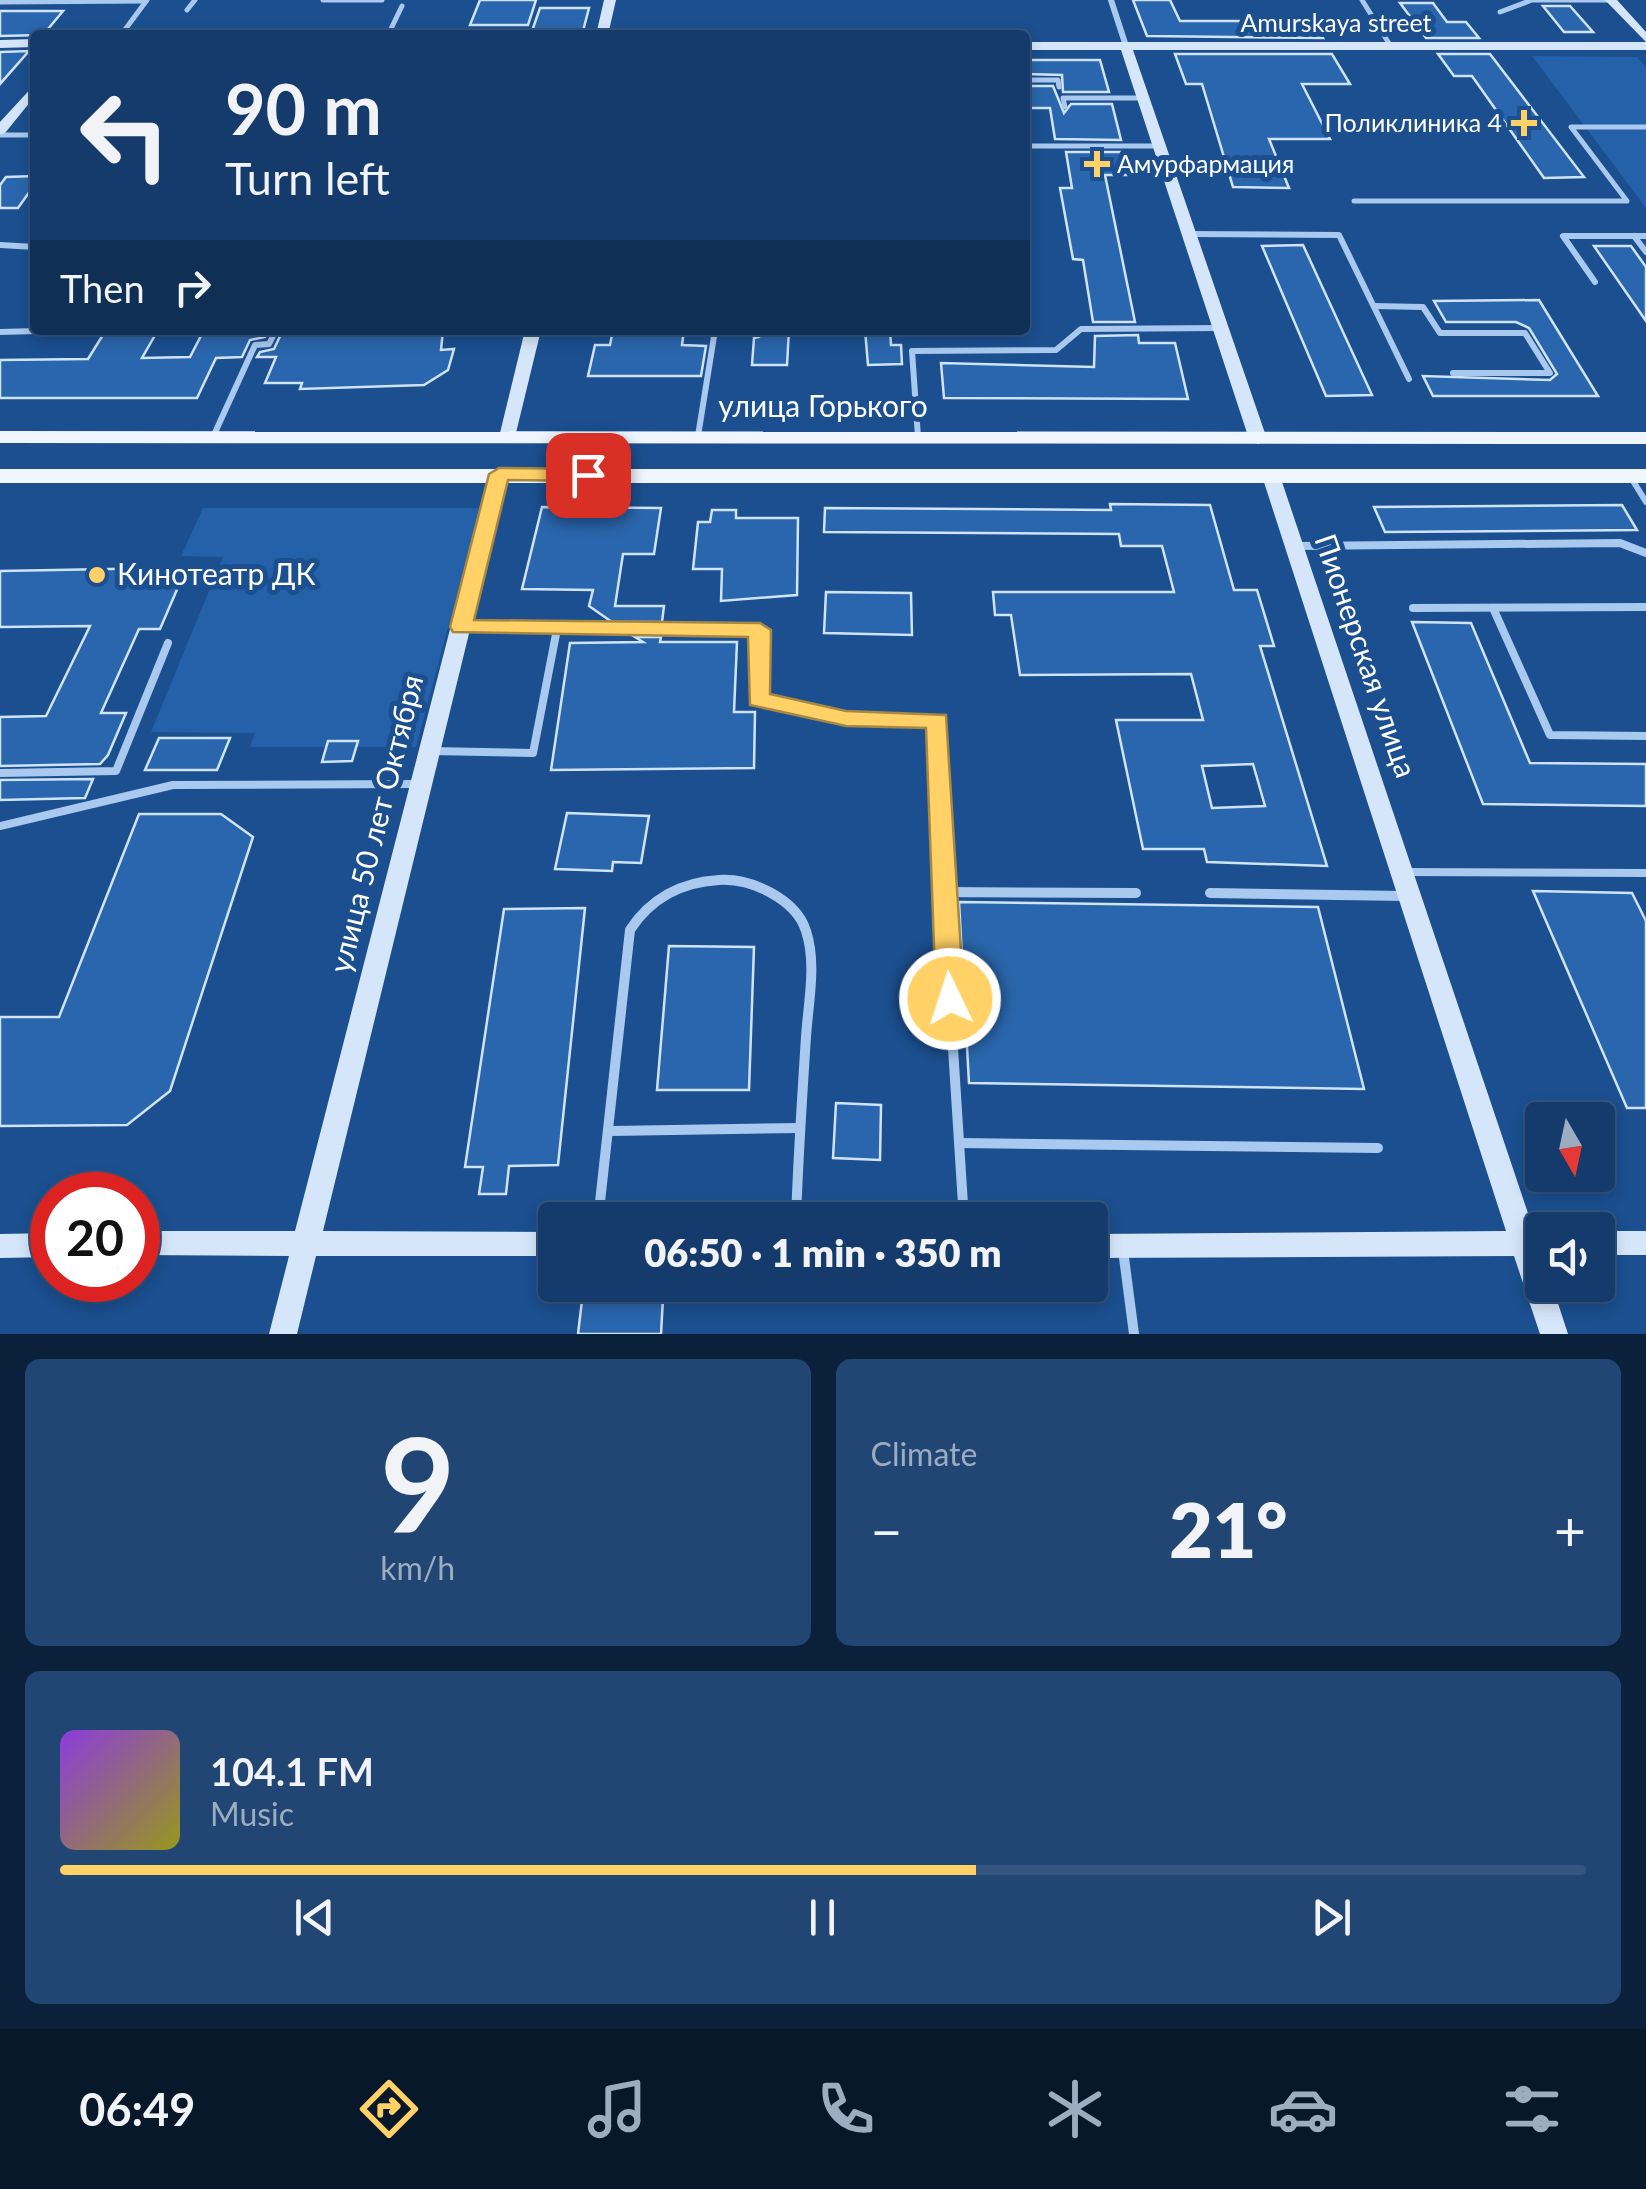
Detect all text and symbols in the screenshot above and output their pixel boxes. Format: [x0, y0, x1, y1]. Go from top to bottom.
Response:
street label: Amurskaya street [1240, 7, 1432, 37]
text: 90 m [225, 66, 382, 150]
icon: left [60, 70, 190, 200]
place label: Поликлиника 4 [1325, 107, 1502, 137]
marker: Поликлиника 4 [1511, 110, 1537, 136]
place label: Амурфармация [1117, 148, 1294, 178]
text: Turn left [225, 151, 390, 205]
marker: Амурфармация [1086, 153, 1108, 175]
icon: right [165, 260, 220, 315]
text: Then [60, 265, 145, 311]
street label: улица Горького [718, 387, 928, 423]
pin [546, 433, 631, 518]
icon: arrive [561, 448, 616, 503]
street label: Пионерская улица [1308, 529, 1425, 782]
place label: Кинотеатр ДК [117, 555, 316, 591]
marker: Кинотеатр ДК [86, 564, 108, 586]
street label: улица 50 лет Октября [321, 671, 429, 976]
position arrow [898, 947, 1002, 1051]
north arrow [1525, 1102, 1615, 1192]
map controls [1525, 1102, 1615, 1302]
speed limit sign: 20 [30, 1172, 160, 1302]
button: sound [1525, 1212, 1615, 1302]
text: 06:50 · 1 min · 350 m [644, 1229, 1002, 1275]
text: 9 [380, 1405, 455, 1561]
text: Climate [871, 1434, 977, 1473]
text: 21° [1169, 1484, 1287, 1574]
text: − [871, 1497, 902, 1563]
text: + [1554, 1497, 1586, 1563]
text: km/h [380, 1548, 455, 1587]
text: 104.1 FM [210, 1748, 374, 1794]
text: Music [210, 1794, 294, 1833]
icon: previous [287, 1890, 342, 1945]
icon: pause [795, 1890, 850, 1945]
icon: next [1304, 1890, 1359, 1945]
icon: directions [354, 2074, 424, 2144]
icon: music [582, 2074, 652, 2144]
icon: phone [811, 2074, 881, 2144]
icon: climate [1040, 2074, 1110, 2144]
icon: car [1268, 2074, 1338, 2144]
icon: filters [1497, 2074, 1567, 2144]
text: 06:49 [79, 2082, 195, 2136]

